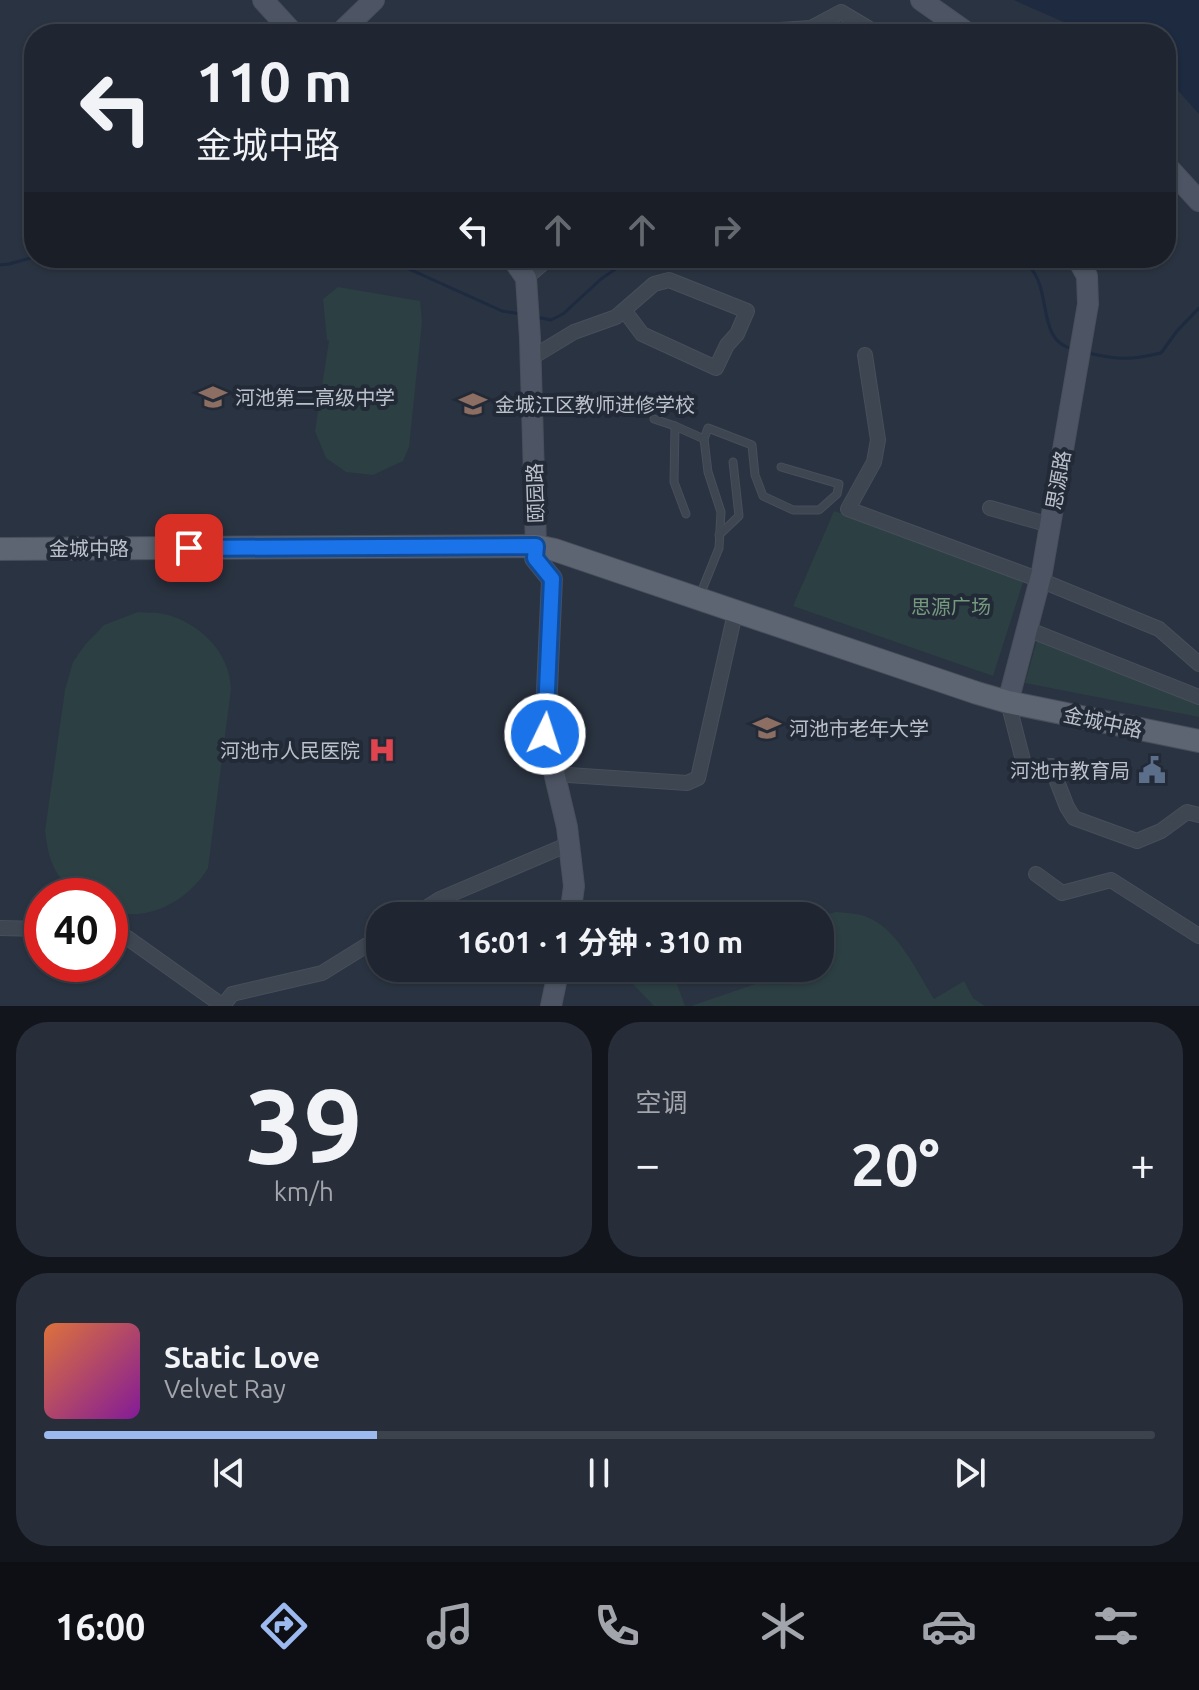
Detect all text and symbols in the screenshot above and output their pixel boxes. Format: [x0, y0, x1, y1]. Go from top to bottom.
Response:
text: 110 m [196, 50, 352, 113]
icon: left [64, 56, 168, 160]
text: 金城中路 [196, 124, 340, 165]
icon: left [452, 208, 496, 252]
icon: ahead [536, 208, 580, 252]
icon: ahead [620, 208, 664, 252]
icon: right [704, 208, 748, 252]
school or university icon: 河池第二高级中学 [198, 382, 228, 412]
place label: 河池第二高级中学 [235, 386, 395, 409]
school or university icon: 金城江区教师进修学校 [458, 389, 488, 419]
place label: 金城江区教师进修学校 [495, 393, 695, 416]
street label: 思源路 [1041, 448, 1075, 512]
street label: 颐园路 [522, 463, 548, 523]
pin [155, 514, 223, 582]
icon: arrive [167, 526, 211, 570]
street label: 金城中路 [49, 537, 129, 560]
park label: 思源广场 [911, 595, 991, 618]
position arrow [503, 692, 587, 776]
street label: 金城中路 [1061, 702, 1145, 742]
school or university icon: 河池市老年大学 [752, 713, 782, 743]
place label: 河池市老年大学 [789, 717, 929, 740]
hospital icon: 河池市人民医院 [367, 735, 397, 765]
place label: 河池市人民医院 [220, 739, 360, 762]
public building icon: 河池市教育局 [1137, 755, 1167, 785]
place label: 河池市教育局 [1010, 759, 1130, 782]
speed limit sign: 40 [24, 878, 128, 982]
text: 16:01 · 1 分钟 · 310 m [457, 925, 743, 959]
text: 39 [245, 1066, 362, 1183]
text: 空调 [636, 1088, 688, 1117]
text: 20° [851, 1130, 940, 1197]
text: − [636, 1139, 660, 1188]
text: + [1130, 1139, 1155, 1188]
text: km/h [274, 1177, 334, 1206]
text: Static Love [164, 1340, 320, 1374]
text: Velvet Ray [164, 1374, 286, 1403]
icon: previous [207, 1451, 251, 1495]
icon: pause [577, 1451, 621, 1495]
icon: next [948, 1451, 992, 1495]
icon: directions [256, 1598, 312, 1654]
icon: music [422, 1598, 478, 1654]
icon: phone [589, 1598, 645, 1654]
icon: climate [755, 1598, 811, 1654]
icon: car [921, 1598, 977, 1654]
icon: filters [1088, 1598, 1144, 1654]
text: 16:00 [55, 1606, 145, 1647]

